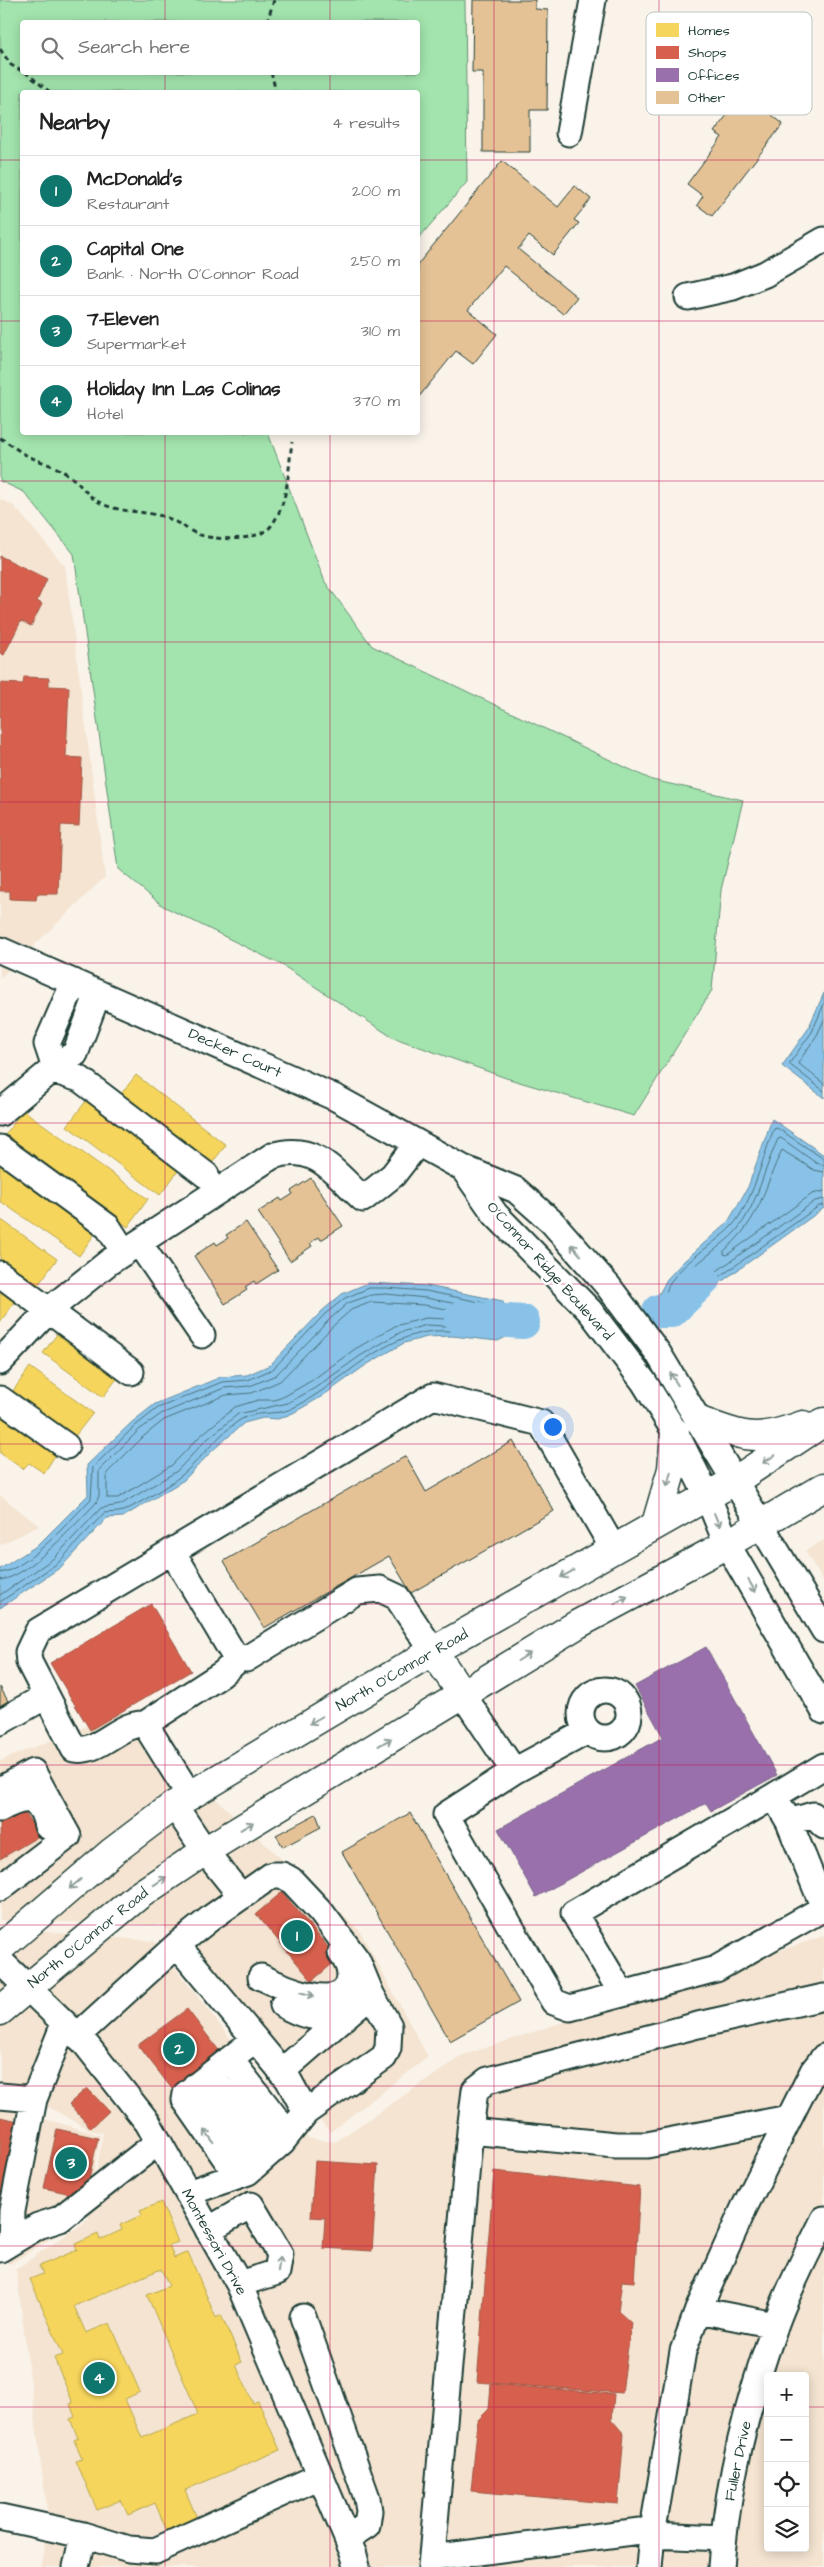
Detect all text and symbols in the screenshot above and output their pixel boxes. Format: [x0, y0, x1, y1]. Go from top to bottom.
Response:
legend [646, 12, 812, 115]
search box [20, 20, 420, 75]
text: Homes [688, 21, 730, 41]
icon: search [38, 34, 66, 62]
text: Search here [78, 34, 190, 61]
text: Shops [688, 43, 727, 63]
text: Offices [688, 66, 740, 86]
text: Other [688, 88, 726, 108]
text: Nearby [40, 108, 110, 137]
text: 4 results [332, 112, 400, 134]
text: McDonald's [87, 166, 182, 193]
text: 1 [55, 180, 57, 202]
text: 200 m [352, 180, 400, 202]
text: Restaurant [87, 193, 169, 215]
text: Capital One [87, 236, 184, 263]
text: 2 [51, 250, 61, 272]
text: 250 m [351, 250, 400, 272]
text: Bank · North O'Connor Road [87, 263, 299, 285]
text: 7-Eleven [87, 306, 159, 333]
text: 3 [52, 320, 60, 342]
text: 310 m [361, 320, 400, 342]
text: Supermarket [87, 333, 186, 355]
text: Holiday Inn Las Colinas [87, 376, 281, 403]
text: 4 [51, 390, 61, 412]
text: 370 m [353, 390, 400, 412]
text: Hotel [87, 403, 123, 425]
street label: Decker Court [185, 1023, 285, 1083]
street label: O'Connor Ridge Boulevard [481, 1197, 618, 1346]
one-way arrow [570, 1244, 582, 1257]
one-way arrow [669, 1373, 679, 1387]
your location [540, 1414, 566, 1440]
one-way arrow [762, 1454, 776, 1464]
one-way arrow [664, 1470, 673, 1486]
one-way arrow [713, 1511, 722, 1527]
one-way arrow [560, 1569, 575, 1579]
one-way arrow [747, 1578, 757, 1593]
one-way arrow [614, 1595, 628, 1605]
street label: North O'Connor Road [332, 1623, 472, 1716]
one-way arrow [517, 1652, 531, 1662]
one-way arrow [309, 1715, 323, 1725]
one-way arrow [378, 1737, 392, 1747]
one-way arrow [239, 1821, 253, 1831]
one-way arrow [153, 1876, 167, 1886]
one-way arrow [69, 1878, 82, 1889]
street label: North O'Connor Road [23, 1883, 153, 1993]
pin: 1 [281, 1917, 313, 1955]
one-way arrow [298, 1990, 314, 1999]
pin: 2 [163, 2030, 195, 2068]
one-way arrow [204, 2129, 214, 2143]
pin: 3 [55, 2144, 87, 2182]
street label: Montessori Drive [176, 2185, 252, 2299]
one-way arrow [274, 2256, 284, 2272]
pin: 4 [83, 2359, 115, 2397]
map controls [764, 2372, 809, 2552]
button: + [764, 2372, 809, 2417]
button: − [764, 2417, 809, 2462]
street label: Fuller Drive [719, 2419, 757, 2503]
button: locate [764, 2462, 809, 2507]
button: layers [764, 2507, 809, 2552]

